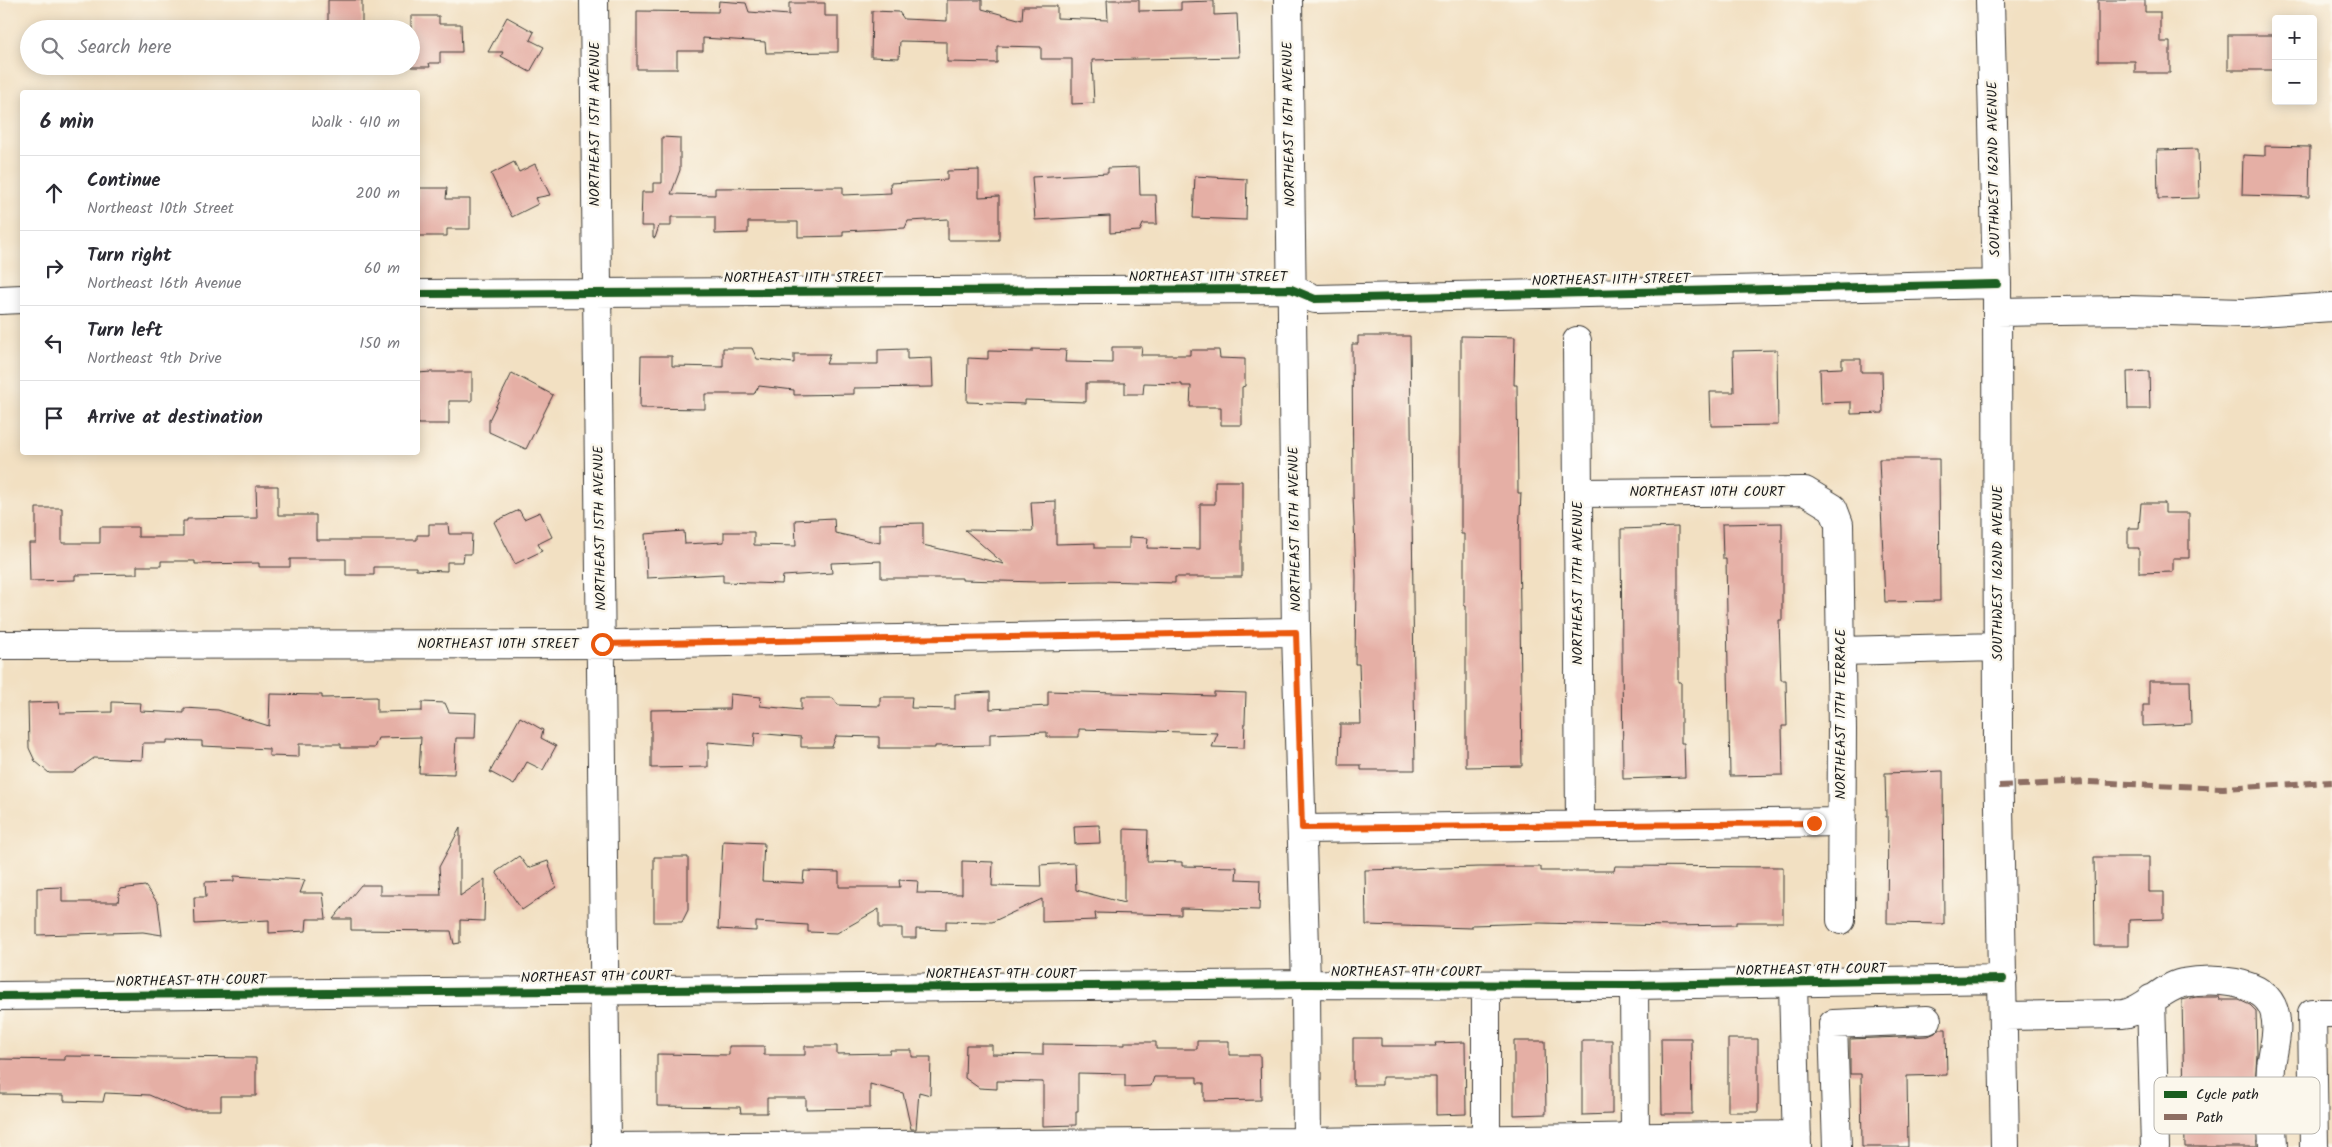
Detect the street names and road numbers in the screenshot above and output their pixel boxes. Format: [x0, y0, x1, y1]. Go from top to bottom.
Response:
street label: NORTHEAST 16TH AVENUE [1277, 40, 1301, 207]
street label: NORTHEAST 15TH AVENUE [584, 41, 606, 206]
street label: SOUTHWEST 162ND AVENUE [1981, 80, 2007, 257]
street label: NORTHEAST 11TH STREET [1129, 266, 1289, 288]
street label: NORTHEAST 11TH STREET [724, 267, 884, 289]
street label: NORTHEAST 11TH STREET [1532, 268, 1692, 292]
street label: NORTHEAST 15TH AVENUE [588, 445, 612, 611]
street label: NORTHEAST 16TH AVENUE [1283, 445, 1307, 612]
street label: NORTHEAST 10TH COURT [1629, 481, 1786, 503]
street label: SOUTHWEST 162ND AVENUE [1987, 484, 2009, 661]
street label: NORTHEAST 17TH AVENUE [1567, 500, 1589, 665]
street label: NORTHEAST 17TH TERRACE [1830, 628, 1852, 799]
street label: NORTHEAST 10TH STREET [417, 633, 580, 655]
street label: NORTHEAST 9TH COURT [1735, 958, 1888, 982]
street label: NORTHEAST 9TH COURT [1331, 961, 1483, 983]
street label: NORTHEAST 9TH COURT [926, 963, 1078, 985]
street label: NORTHEAST 9TH COURT [520, 965, 673, 989]
street label: NORTHEAST 9TH COURT [115, 969, 268, 993]

